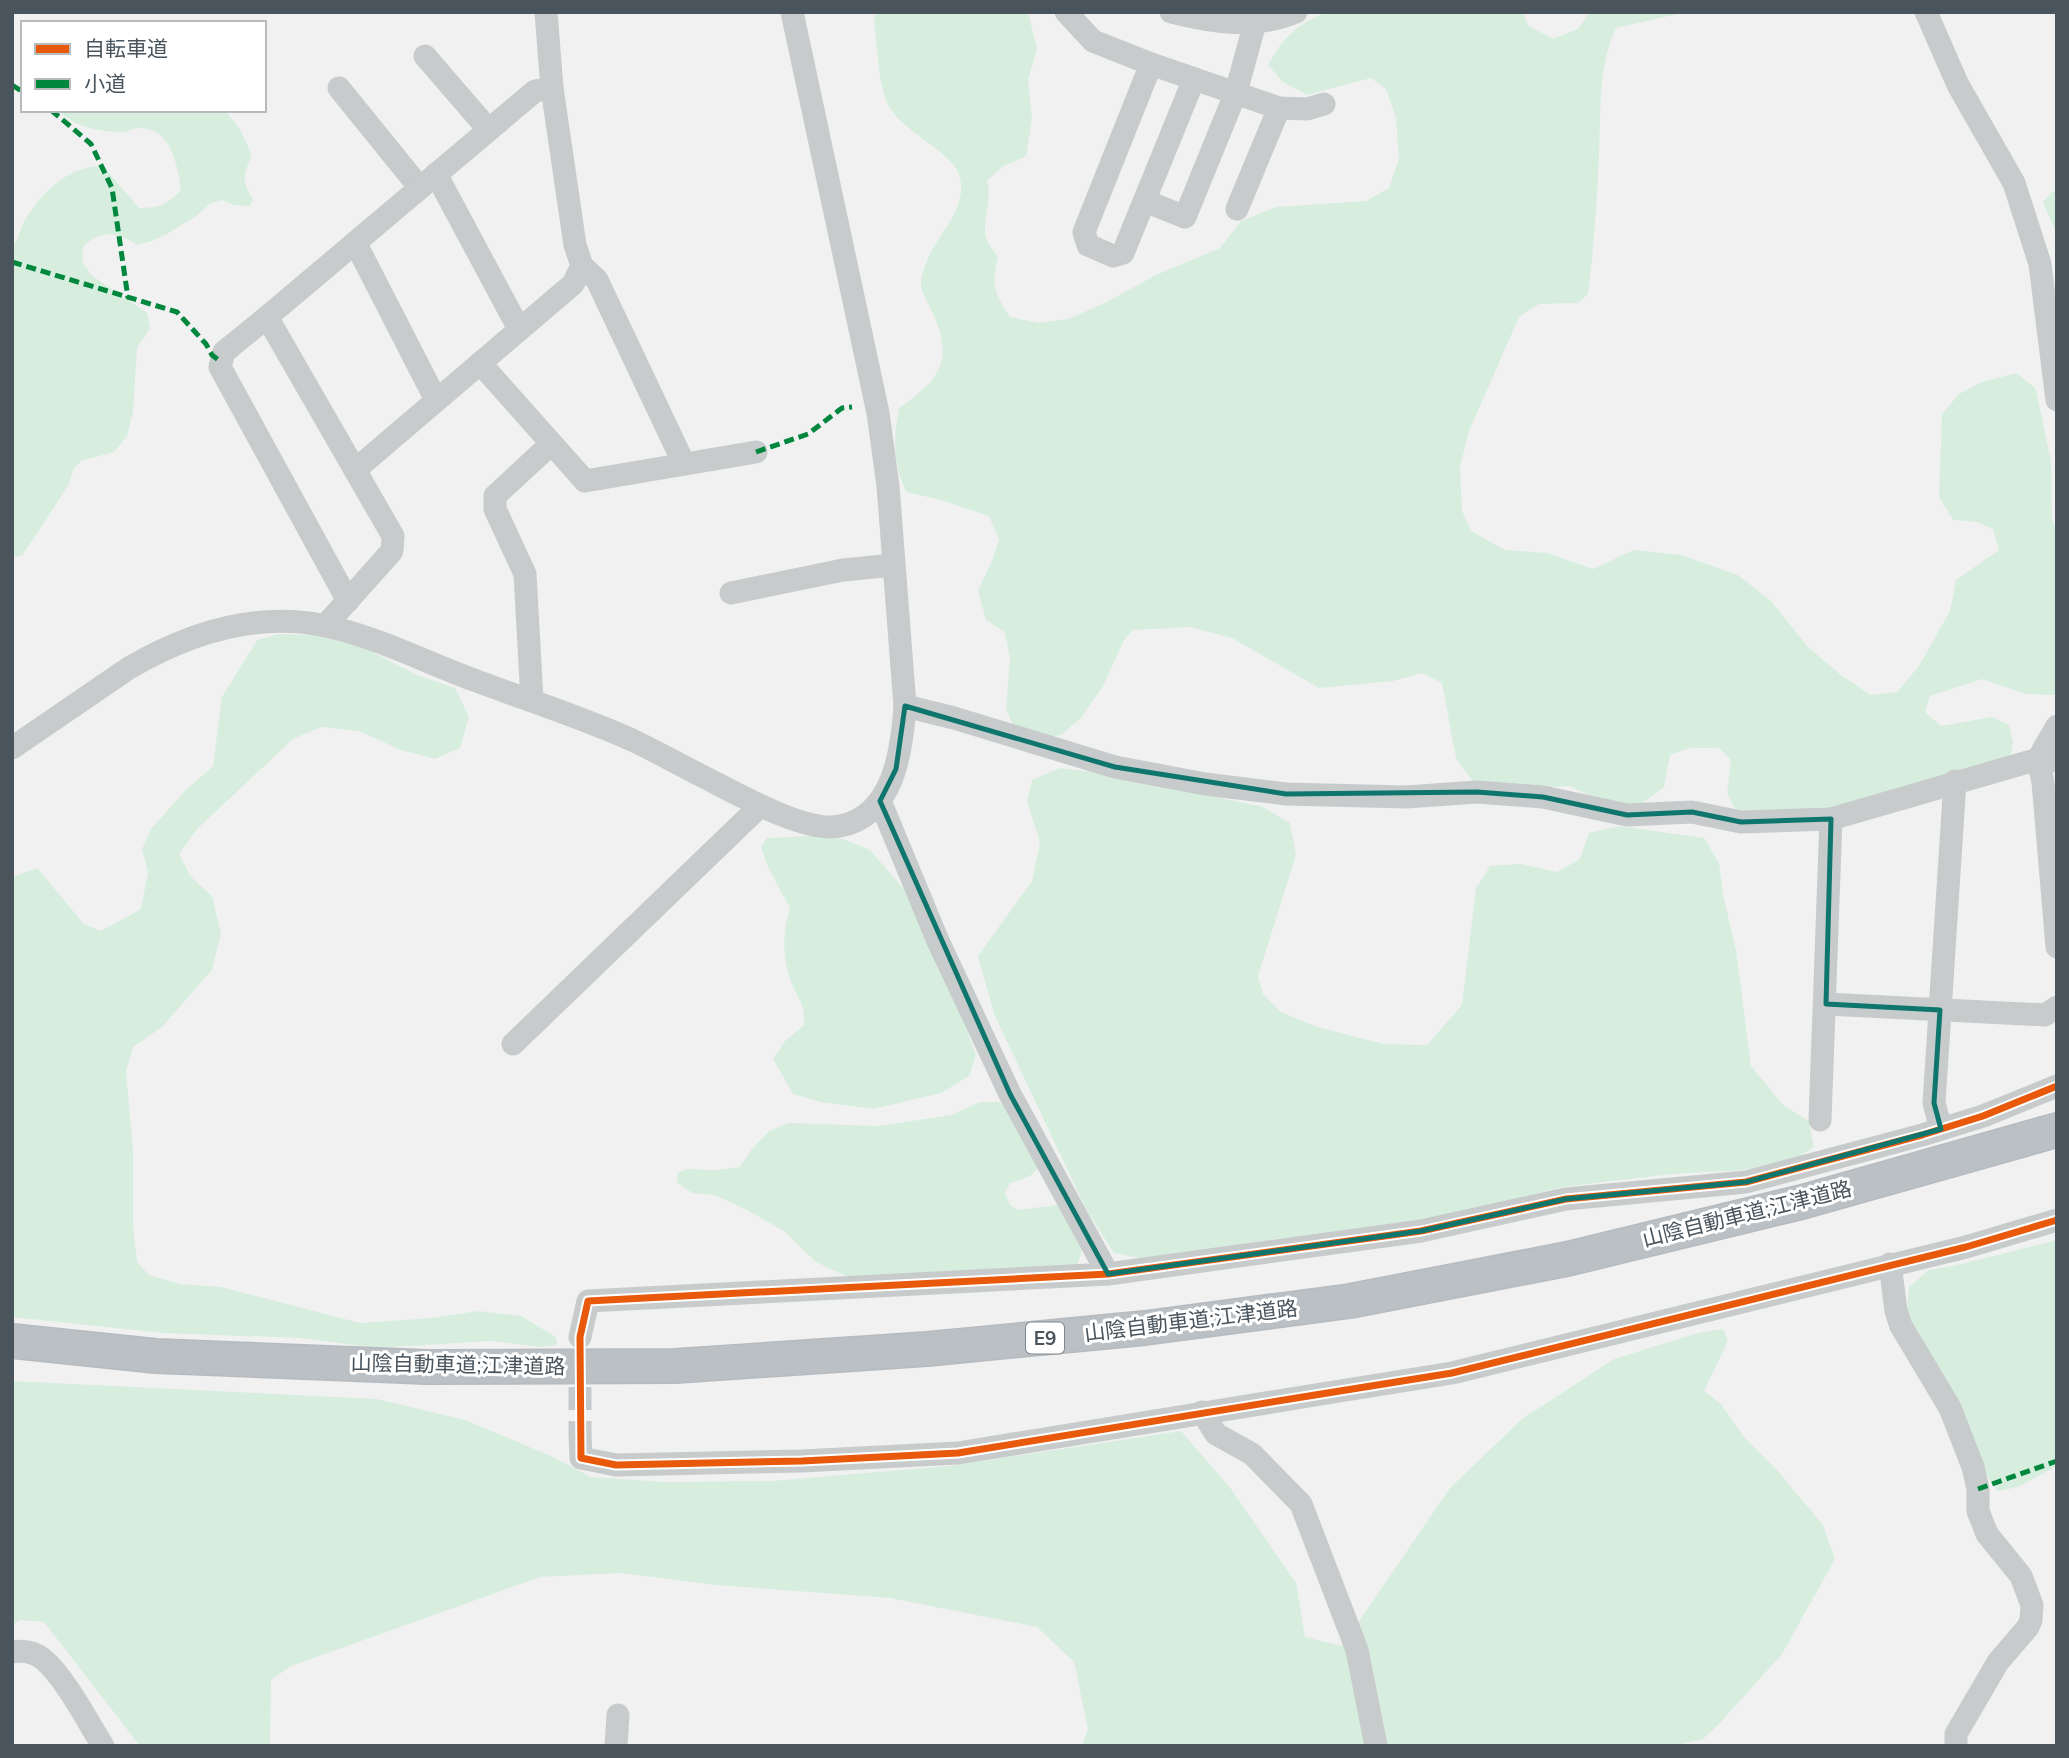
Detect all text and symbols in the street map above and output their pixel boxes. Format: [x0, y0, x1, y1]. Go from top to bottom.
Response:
legend [21, 21, 266, 112]
text: 自転車道 [84, 35, 168, 61]
text: 小道 [84, 70, 126, 96]
street label: 山陰自動車道;江津道路 [1639, 1174, 1854, 1252]
street label: 山陰自動車道;江津道路 [1083, 1294, 1299, 1346]
road number: E9 [1026, 1322, 1064, 1354]
street label: 山陰自動車道;江津道路 [350, 1349, 566, 1379]

